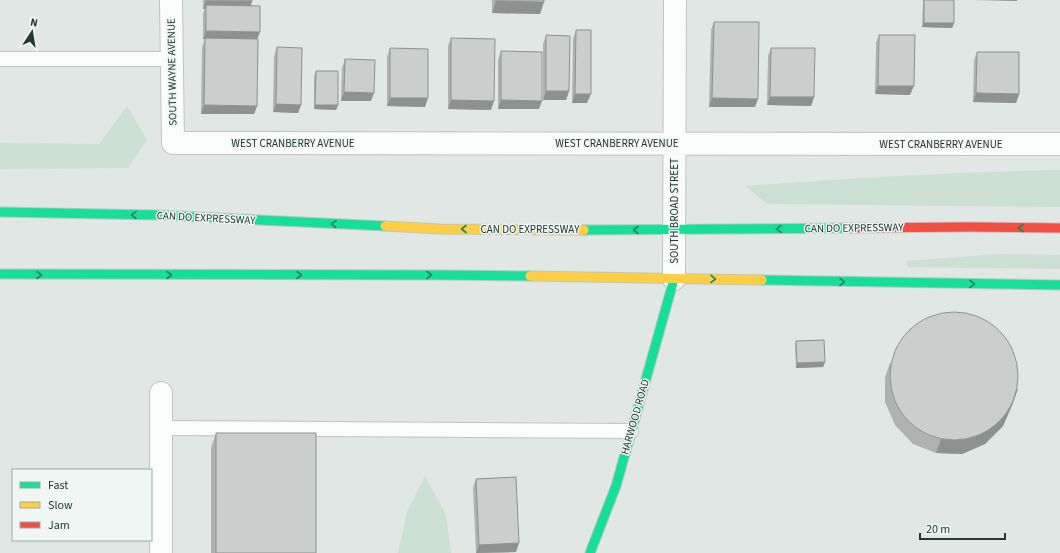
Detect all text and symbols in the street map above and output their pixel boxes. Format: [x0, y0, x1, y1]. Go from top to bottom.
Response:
north arrow [12, 12, 52, 52]
text: N [29, 15, 39, 31]
street label: SOUTH WAYNE AVENUE [164, 18, 180, 126]
street label: WEST CRANBERRY AVENUE [231, 136, 355, 151]
street label: WEST CRANBERRY AVENUE [555, 136, 679, 151]
street label: WEST CRANBERRY AVENUE [879, 137, 1003, 152]
street label: SOUTH BROAD STREET [667, 158, 682, 264]
street label: CAN DO EXPRESSWAY [156, 208, 257, 228]
one-way arrow [131, 210, 137, 219]
one-way arrow [331, 219, 337, 228]
street label: CAN DO EXPRESSWAY [804, 220, 904, 236]
street label: CAN DO EXPRESSWAY [481, 222, 580, 237]
one-way arrow [1018, 224, 1024, 232]
one-way arrow [461, 225, 467, 233]
one-way arrow [776, 225, 782, 233]
one-way arrow [633, 226, 639, 234]
one-way arrow [36, 271, 42, 279]
one-way arrow [166, 271, 172, 279]
one-way arrow [296, 271, 302, 279]
one-way arrow [426, 271, 432, 279]
one-way arrow [710, 275, 716, 283]
one-way arrow [839, 278, 845, 286]
one-way arrow [969, 280, 975, 288]
street label: HARWOOD ROAD [617, 377, 653, 456]
legend [12, 469, 152, 541]
text: Fast [48, 477, 68, 494]
text: Slow [48, 497, 73, 514]
scale bar [920, 515, 1005, 541]
text: Jam [48, 517, 70, 534]
text: 20 m [926, 521, 950, 538]

